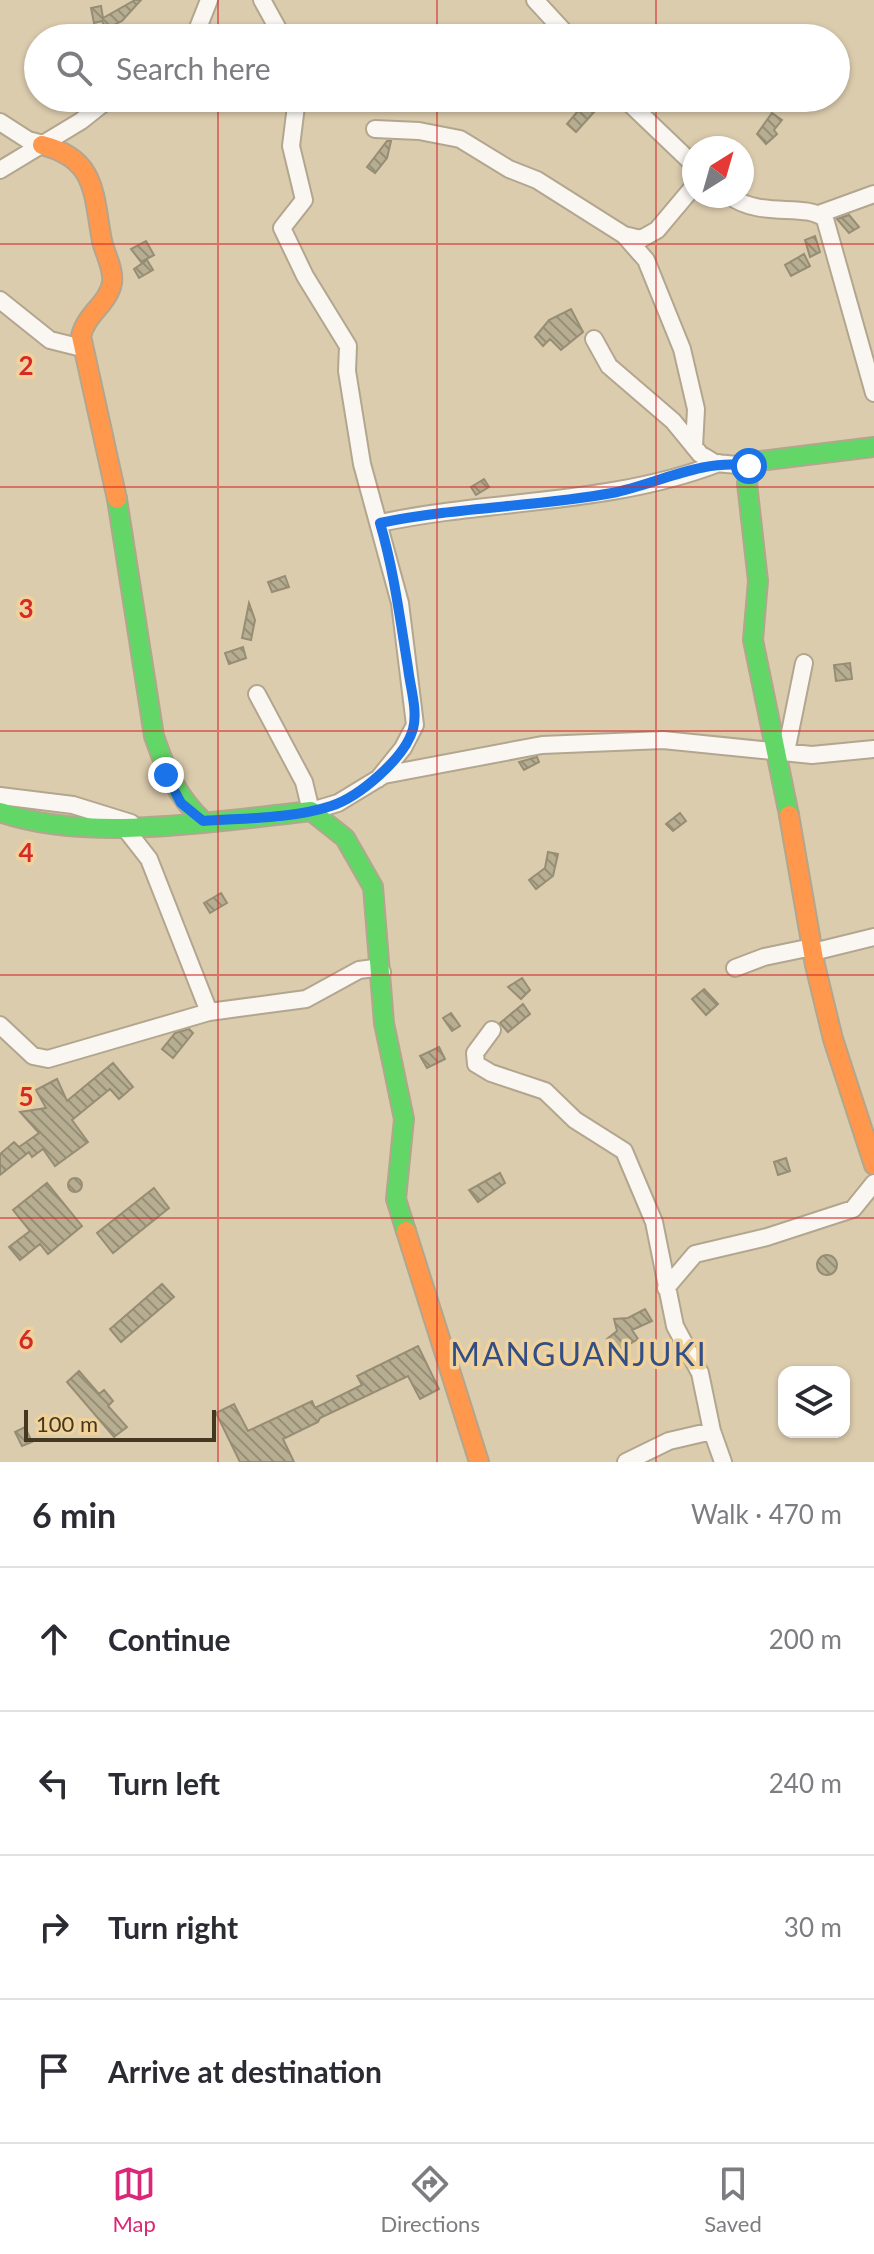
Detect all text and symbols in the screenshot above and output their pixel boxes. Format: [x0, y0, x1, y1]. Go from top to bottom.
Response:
search box [24, 24, 850, 112]
icon: search [52, 46, 96, 90]
text: Search here [116, 50, 271, 86]
north arrow [682, 136, 754, 208]
text: 2 [18, 349, 34, 381]
route start [731, 448, 767, 484]
text: 3 [18, 592, 34, 624]
route end [148, 757, 184, 793]
text: 4 [18, 836, 34, 868]
text: 5 [18, 1080, 34, 1112]
text: 6 [18, 1323, 34, 1355]
district label: MANGUANJUKI [450, 1334, 708, 1373]
map controls [778, 1366, 850, 1438]
button: layers [778, 1366, 850, 1438]
scale bar [24, 1406, 216, 1442]
text: 100 m [36, 1410, 98, 1437]
text: 6 min [32, 1494, 116, 1535]
text: Walk · 470 m [691, 1498, 842, 1530]
icon: ahead [32, 1617, 76, 1661]
text: Continue [108, 1621, 231, 1657]
text: 200 m [769, 1623, 842, 1655]
icon: left [32, 1761, 76, 1805]
text: Turn left [108, 1765, 220, 1801]
text: 240 m [769, 1767, 842, 1799]
icon: right [32, 1905, 76, 1949]
text: Turn right [108, 1909, 238, 1945]
text: 30 m [784, 1911, 842, 1943]
icon: arrive [32, 2049, 76, 2093]
text: Arrive at destination [108, 2053, 382, 2089]
tab: Map [112, 2162, 156, 2237]
tab: Directions [381, 2162, 480, 2237]
tab: Saved [704, 2162, 762, 2237]

